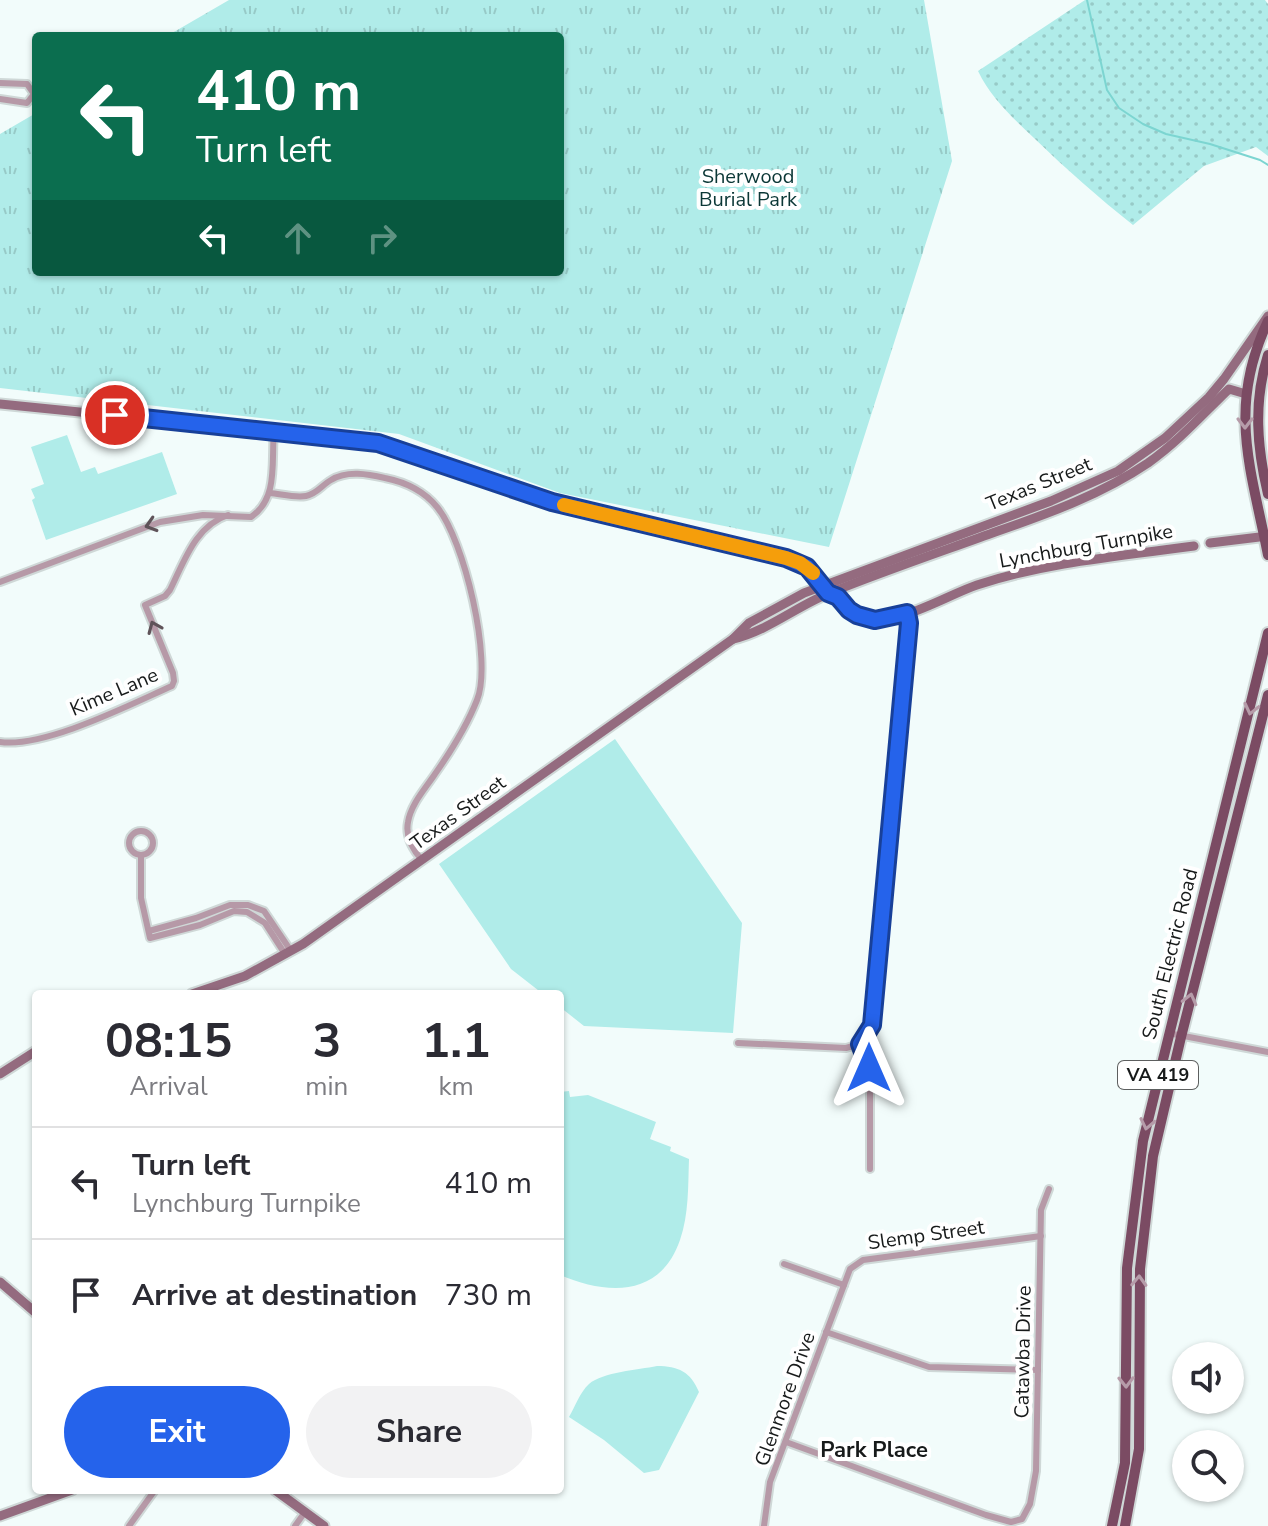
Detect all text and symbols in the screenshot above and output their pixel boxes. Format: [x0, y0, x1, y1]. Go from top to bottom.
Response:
text: 410 m [196, 53, 361, 130]
icon: left [64, 64, 168, 168]
text: Turn left [196, 126, 331, 175]
park label: Sherwood Burial Park [699, 163, 798, 213]
icon: left [192, 216, 236, 260]
icon: ahead [276, 216, 320, 260]
icon: right [360, 216, 404, 260]
pin [81, 381, 149, 449]
icon: arrive [93, 393, 137, 437]
one-way arrow [1236, 417, 1254, 430]
street label: Texas Street [982, 450, 1097, 517]
one-way arrow [145, 516, 158, 532]
street label: Lynchburg Turnpike [997, 517, 1175, 575]
one-way arrow [147, 621, 163, 635]
street label: Kime Lane [66, 661, 162, 723]
one-way arrow [1243, 701, 1260, 715]
street label: Texas Street [405, 769, 512, 857]
street label: South Electric Road [1136, 866, 1204, 1042]
one-way arrow [1181, 992, 1198, 1006]
text: 08:15 [105, 1008, 232, 1074]
text: 3 [312, 1008, 341, 1074]
text: 1.1 [421, 1008, 491, 1074]
position arrow [827, 1026, 911, 1110]
road number: VA 419 [1118, 1061, 1198, 1089]
text: Arrival [130, 1069, 208, 1104]
text: min [305, 1069, 348, 1104]
text: km [439, 1069, 474, 1104]
one-way arrow [1139, 1116, 1156, 1130]
text: Turn left [132, 1145, 250, 1186]
icon: left [64, 1161, 108, 1205]
text: 410 m [445, 1163, 532, 1204]
text: Lynchburg Turnpike [132, 1186, 361, 1221]
street label: Slemp Street [866, 1213, 987, 1257]
icon: arrive [64, 1273, 108, 1317]
one-way arrow [1131, 1274, 1148, 1287]
text: Arrive at destination [132, 1275, 417, 1316]
text: 730 m [445, 1275, 532, 1316]
street label: Catawba Drive [1008, 1285, 1038, 1419]
street label: Glenmore Drive [748, 1328, 822, 1470]
map controls [1172, 1342, 1244, 1502]
button: sound [1172, 1342, 1244, 1414]
one-way arrow [1117, 1376, 1134, 1389]
button: Exit [64, 1386, 290, 1478]
button: Share [306, 1386, 532, 1478]
button: search [1172, 1430, 1244, 1502]
district label: Park Place [820, 1435, 928, 1465]

